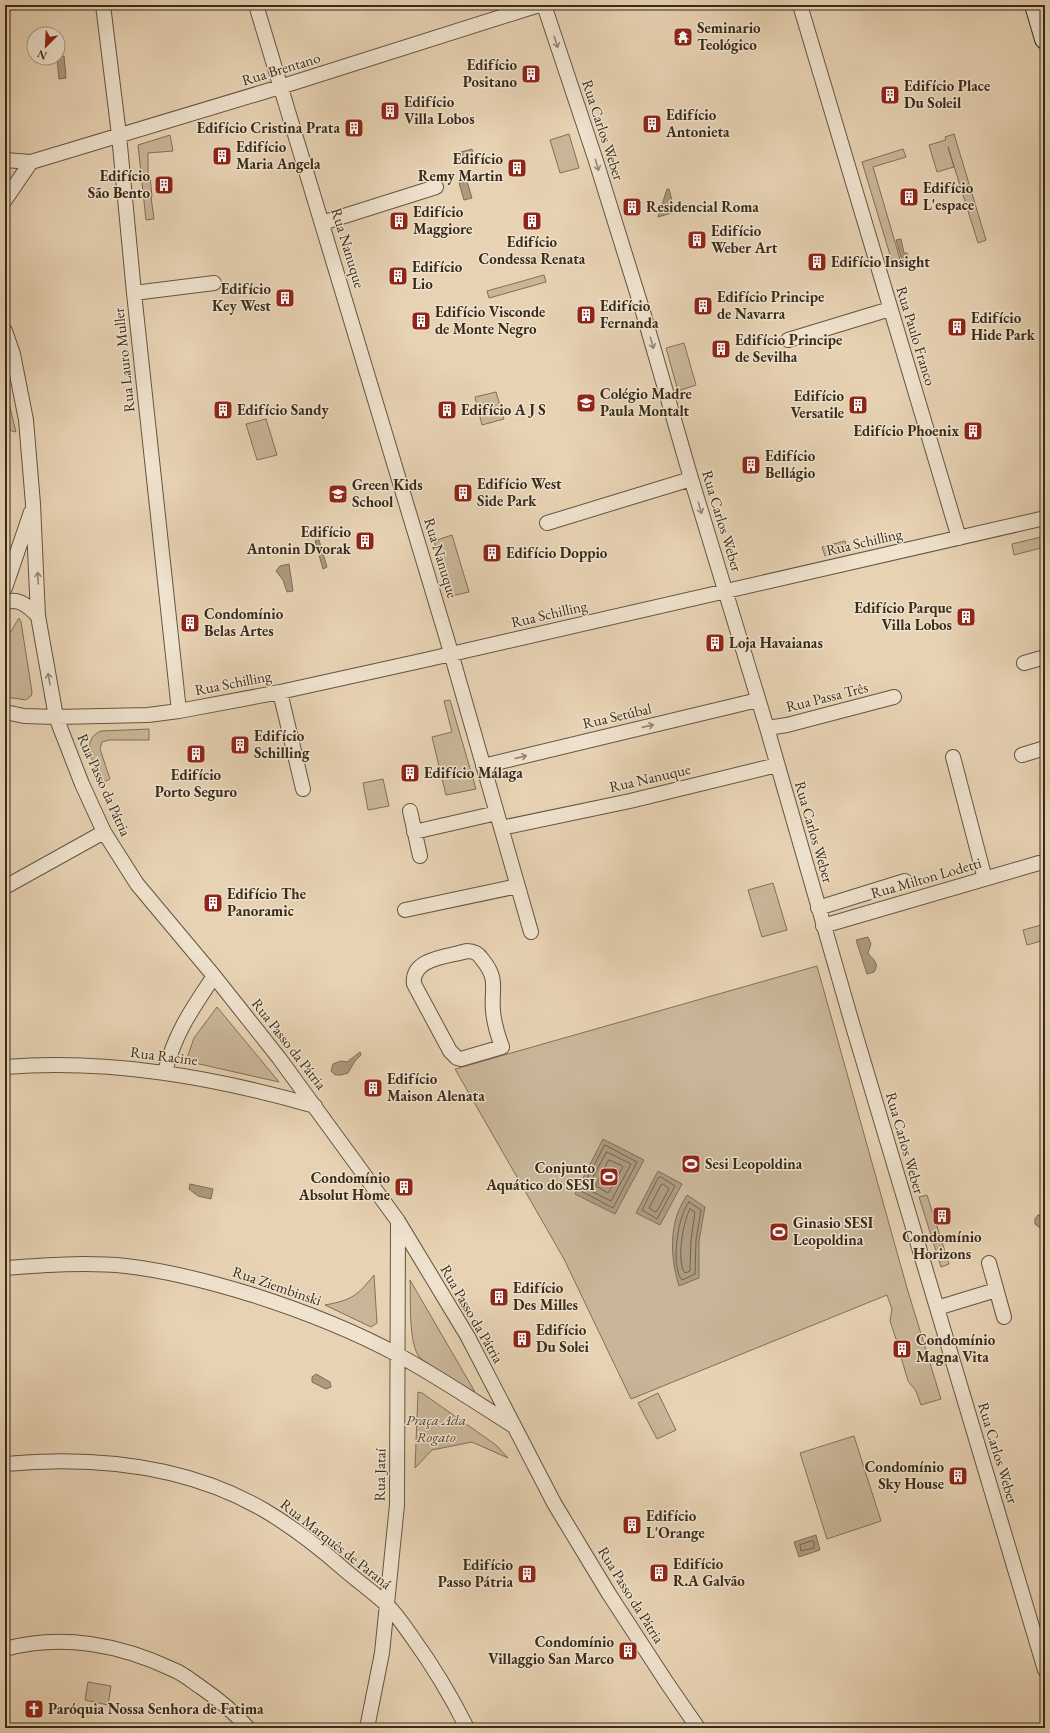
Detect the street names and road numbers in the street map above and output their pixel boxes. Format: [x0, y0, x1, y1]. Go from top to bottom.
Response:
street label: Rua Brentano [239, 48, 322, 89]
street label: Rua Carlos Weber [578, 77, 629, 183]
street label: Rua Nanuque [327, 205, 370, 290]
street label: Rua Paulo Franco [892, 284, 941, 388]
street label: Rua Lauro Muller [109, 307, 138, 413]
street label: Rua Carlos Weber [698, 468, 747, 574]
street label: Rua Nanuque [420, 515, 463, 600]
street label: Rua Schilling [824, 523, 904, 559]
street label: Rua Schilling [509, 595, 589, 631]
street label: Rua Schilling [193, 666, 273, 699]
street label: Rua Passa Três [784, 677, 870, 716]
street label: Rua Setúbal [581, 698, 654, 733]
street label: Rua Passo da Pátria [73, 730, 136, 839]
street label: Rua Nanuque [607, 759, 693, 796]
street label: Rua Carlos Weber [791, 779, 838, 885]
street label: Rua Milton Lodetti [868, 853, 984, 902]
street label: Rua Passo da Pátria [248, 994, 331, 1093]
street label: Rua Racine [129, 1042, 199, 1069]
street label: Rua Carlos Weber [882, 1090, 929, 1196]
street label: Rua Ziembinski [230, 1261, 324, 1310]
street label: Rua Passo da Pátria [437, 1261, 508, 1366]
street label: Rua Carlos Weber [974, 1400, 1023, 1506]
street label: Rua Jataí [370, 1448, 389, 1502]
street label: Rua Marquês de Paraná [277, 1494, 396, 1593]
street label: Rua Passo da Pátria [594, 1543, 669, 1647]

